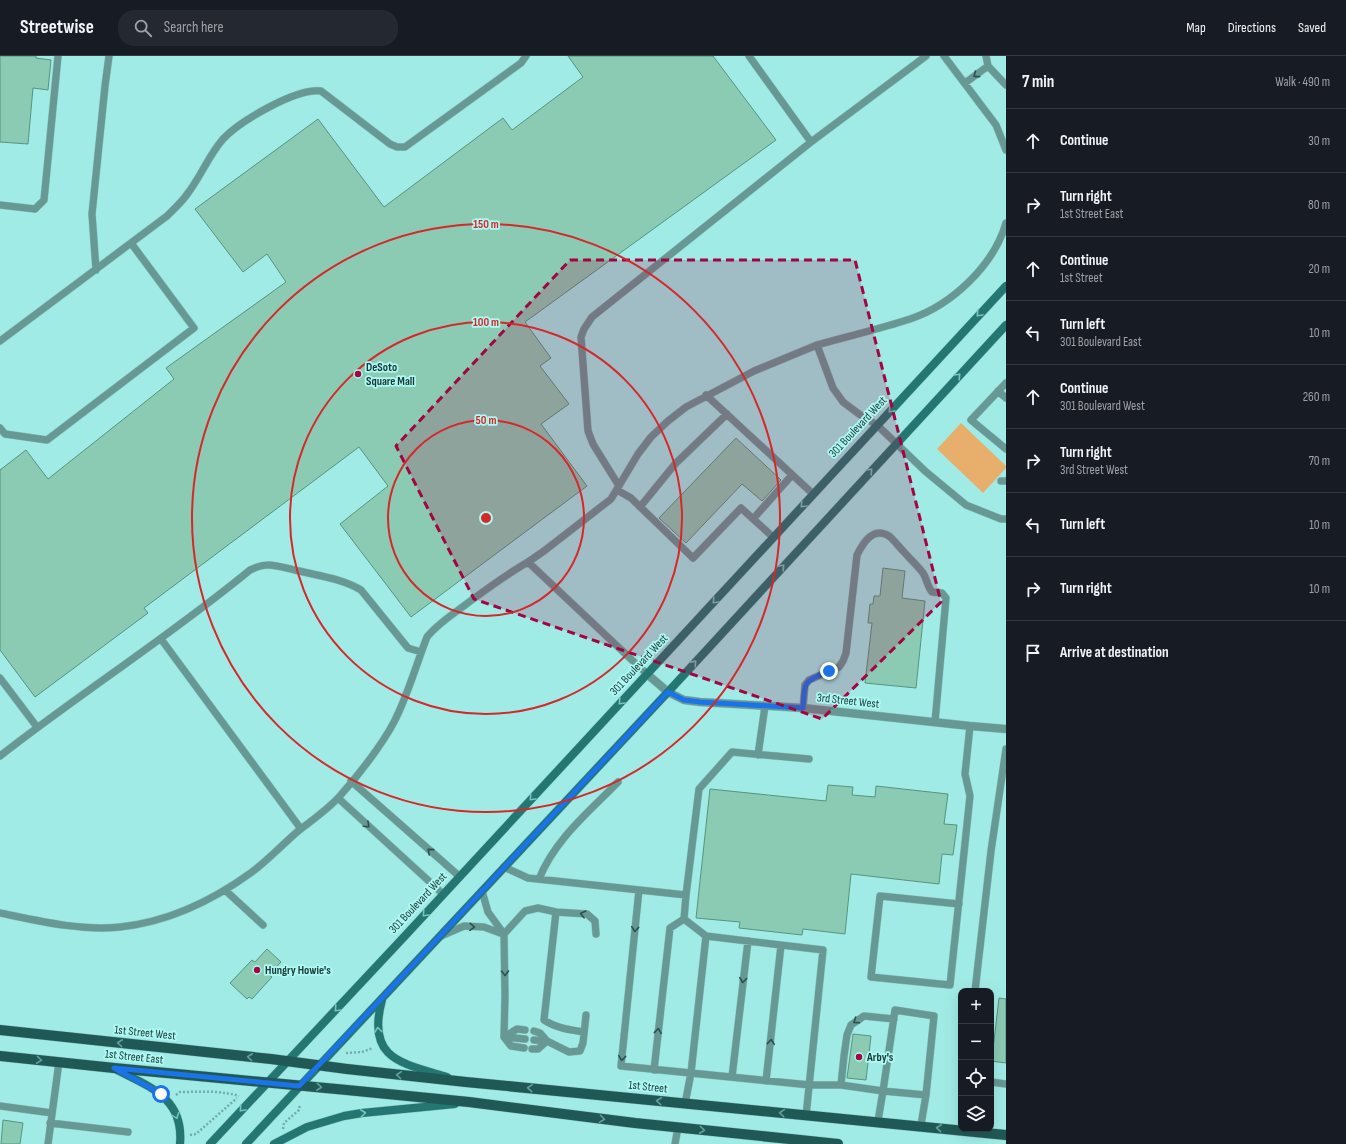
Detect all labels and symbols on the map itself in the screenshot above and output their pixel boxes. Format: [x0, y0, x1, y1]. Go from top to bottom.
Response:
one-way arrow [974, 70, 981, 77]
text: 150 m [473, 217, 499, 232]
one-way arrow [977, 309, 984, 317]
text: 100 m [473, 315, 499, 330]
place label: DeSoto Square Mall [366, 360, 415, 389]
marker: DeSoto Square Mall [353, 369, 363, 379]
one-way arrow [954, 373, 961, 381]
street label: 301 Boulevard West [826, 393, 890, 461]
one-way arrow [888, 405, 896, 413]
text: 50 m [476, 413, 496, 428]
one-way arrow [865, 468, 873, 476]
one-way arrow [800, 500, 808, 508]
centre of rings [479, 511, 493, 525]
one-way arrow [777, 564, 784, 572]
one-way arrow [712, 596, 719, 603]
street label: 301 Boulevard West [607, 631, 671, 699]
one-way arrow [689, 660, 697, 668]
route end [820, 662, 838, 680]
street label: 3rd Street West [816, 690, 880, 712]
one-way arrow [618, 697, 625, 705]
one-way arrow [530, 793, 537, 801]
one-way arrow [362, 820, 370, 827]
one-way arrow [427, 848, 435, 855]
street label: 301 Boulevard West [386, 869, 450, 937]
one-way arrow [422, 909, 430, 917]
one-way arrow [579, 911, 586, 919]
one-way arrow [469, 922, 475, 931]
one-way arrow [631, 926, 640, 932]
place label: Hungry Howie's [265, 963, 331, 978]
marker: Hungry Howie's [252, 965, 262, 975]
one-way arrow [501, 970, 509, 976]
one-way arrow [739, 977, 748, 983]
one-way arrow [334, 1004, 342, 1012]
one-way arrow [854, 1016, 861, 1023]
street label: 1st Street West [114, 1022, 177, 1044]
one-way arrow [374, 1027, 383, 1033]
one-way arrow [653, 1028, 662, 1034]
one-way arrow [117, 1039, 123, 1048]
one-way arrow [766, 1039, 775, 1045]
street label: 1st Street East [104, 1046, 164, 1068]
place label: Arby's [866, 1050, 894, 1065]
one-way arrow [247, 1052, 253, 1061]
marker: Arby's [854, 1052, 864, 1062]
one-way arrow [36, 1055, 42, 1064]
one-way arrow [618, 1055, 627, 1061]
one-way arrow [396, 1070, 402, 1079]
street label: 1st Street [628, 1077, 669, 1097]
one-way arrow [316, 1083, 322, 1092]
one-way arrow [527, 1083, 533, 1092]
route start [152, 1085, 170, 1103]
one-way arrow [656, 1097, 662, 1106]
one-way arrow [240, 1105, 247, 1112]
one-way arrow [360, 1109, 366, 1118]
one-way arrow [779, 1109, 785, 1118]
one-way arrow [172, 1113, 180, 1120]
one-way arrow [599, 1114, 605, 1123]
one-way arrow [936, 1123, 942, 1132]
one-way arrow [699, 1125, 705, 1134]

